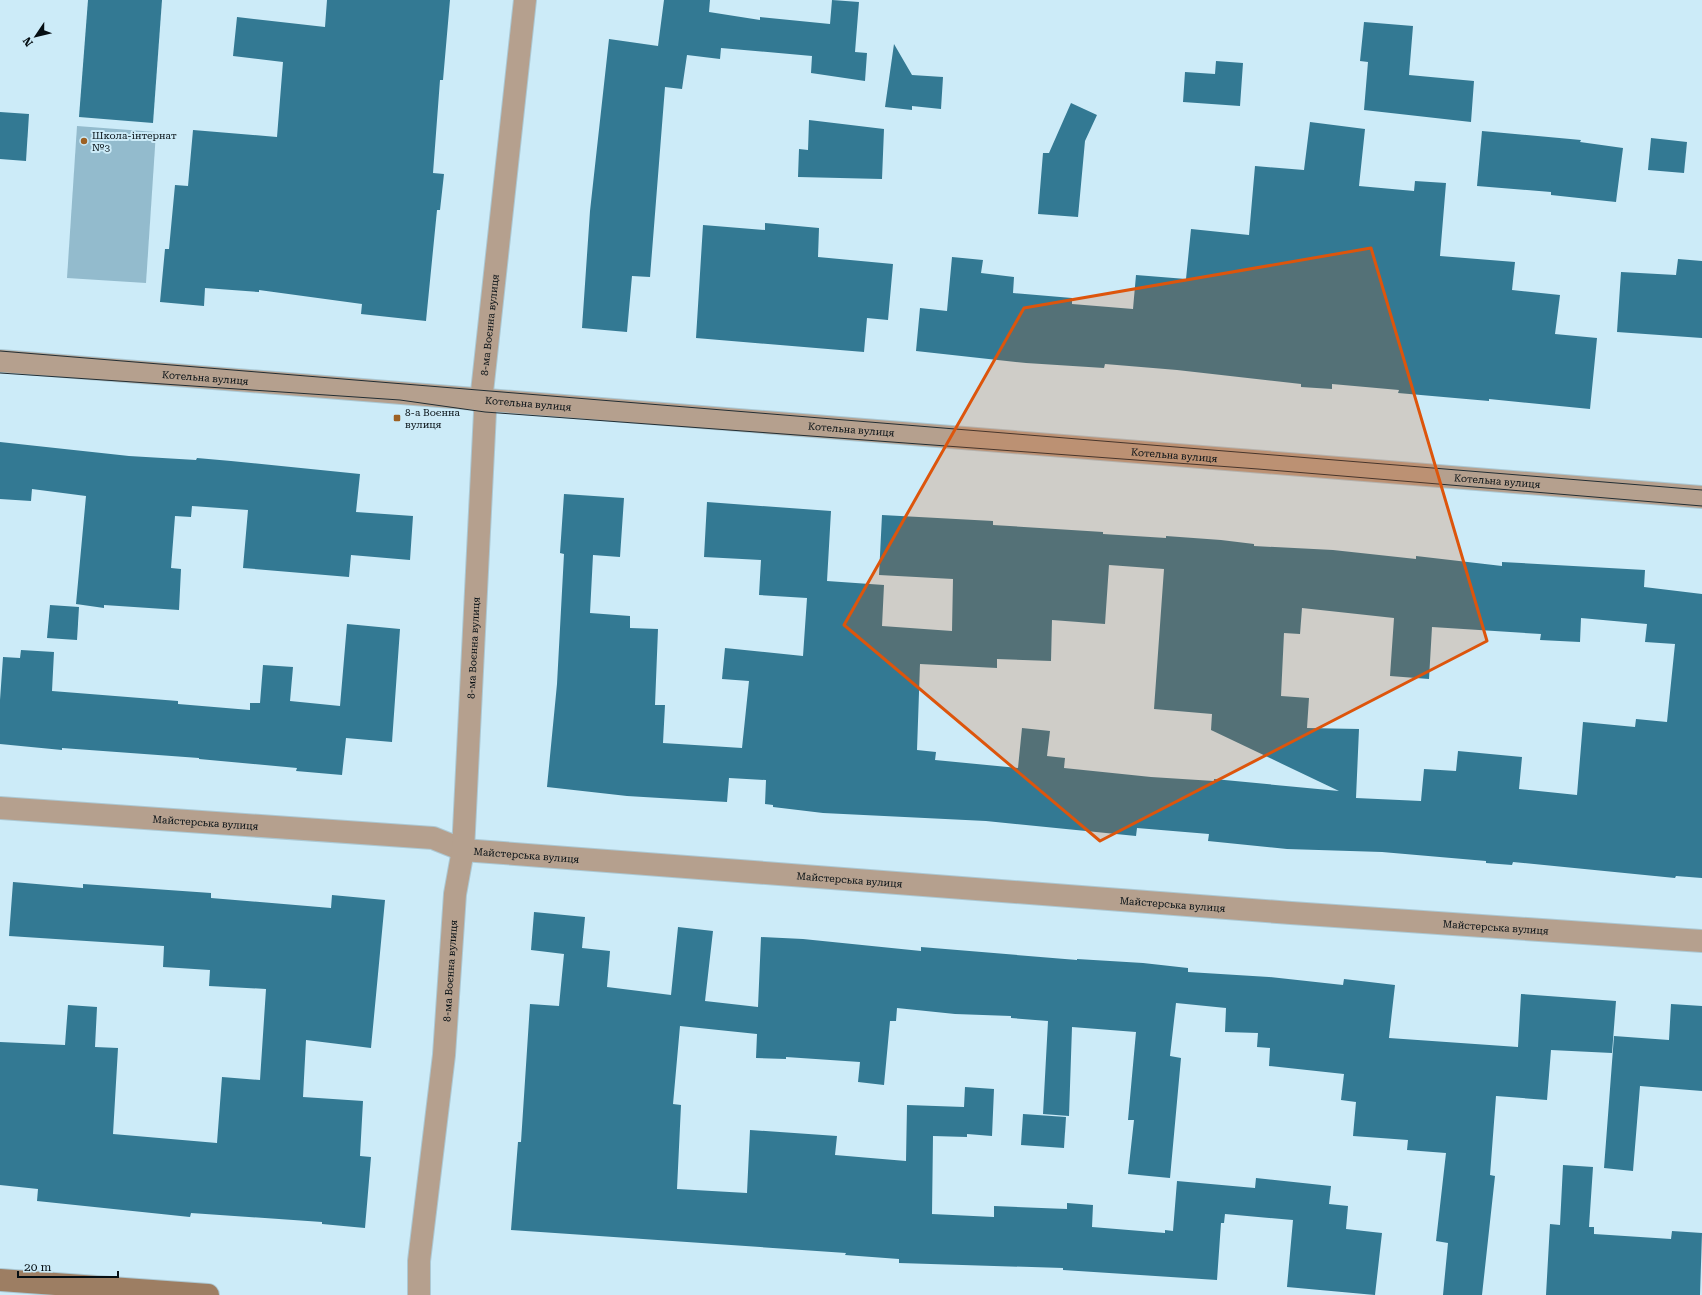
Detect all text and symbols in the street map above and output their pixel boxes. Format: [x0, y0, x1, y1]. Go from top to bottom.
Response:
north arrow [16, 16, 56, 56]
text: N [20, 34, 36, 49]
place label: Школа-інтернат №3 [92, 130, 177, 153]
marker: Школа-інтернат №3 [79, 136, 89, 146]
street label: 8-ма Воєнна вулиця [479, 273, 501, 376]
street label: Котельна вулиця [162, 369, 249, 387]
street label: Котельна вулиця [485, 395, 572, 413]
place label: 8-а Воєнна вулиця [405, 407, 460, 430]
marker: 8-а Воєнна вулиця [392, 413, 402, 423]
street label: Котельна вулиця [808, 421, 895, 438]
street label: Котельна вулиця [1131, 446, 1218, 464]
street label: Котельна вулиця [1453, 472, 1541, 490]
street label: 8-ма Воєнна вулиця [466, 596, 482, 699]
street label: Майстерська вулиця [152, 814, 259, 832]
street label: Майстерська вулиця [473, 846, 580, 865]
street label: Майстерська вулиця [796, 870, 903, 889]
street label: Майстерська вулиця [1119, 895, 1226, 914]
street label: Майстерська вулиця [1442, 918, 1549, 937]
street label: 8-ма Воєнна вулиця [441, 919, 459, 1022]
scale bar [18, 1253, 118, 1279]
text: 20 m [24, 1260, 51, 1274]

